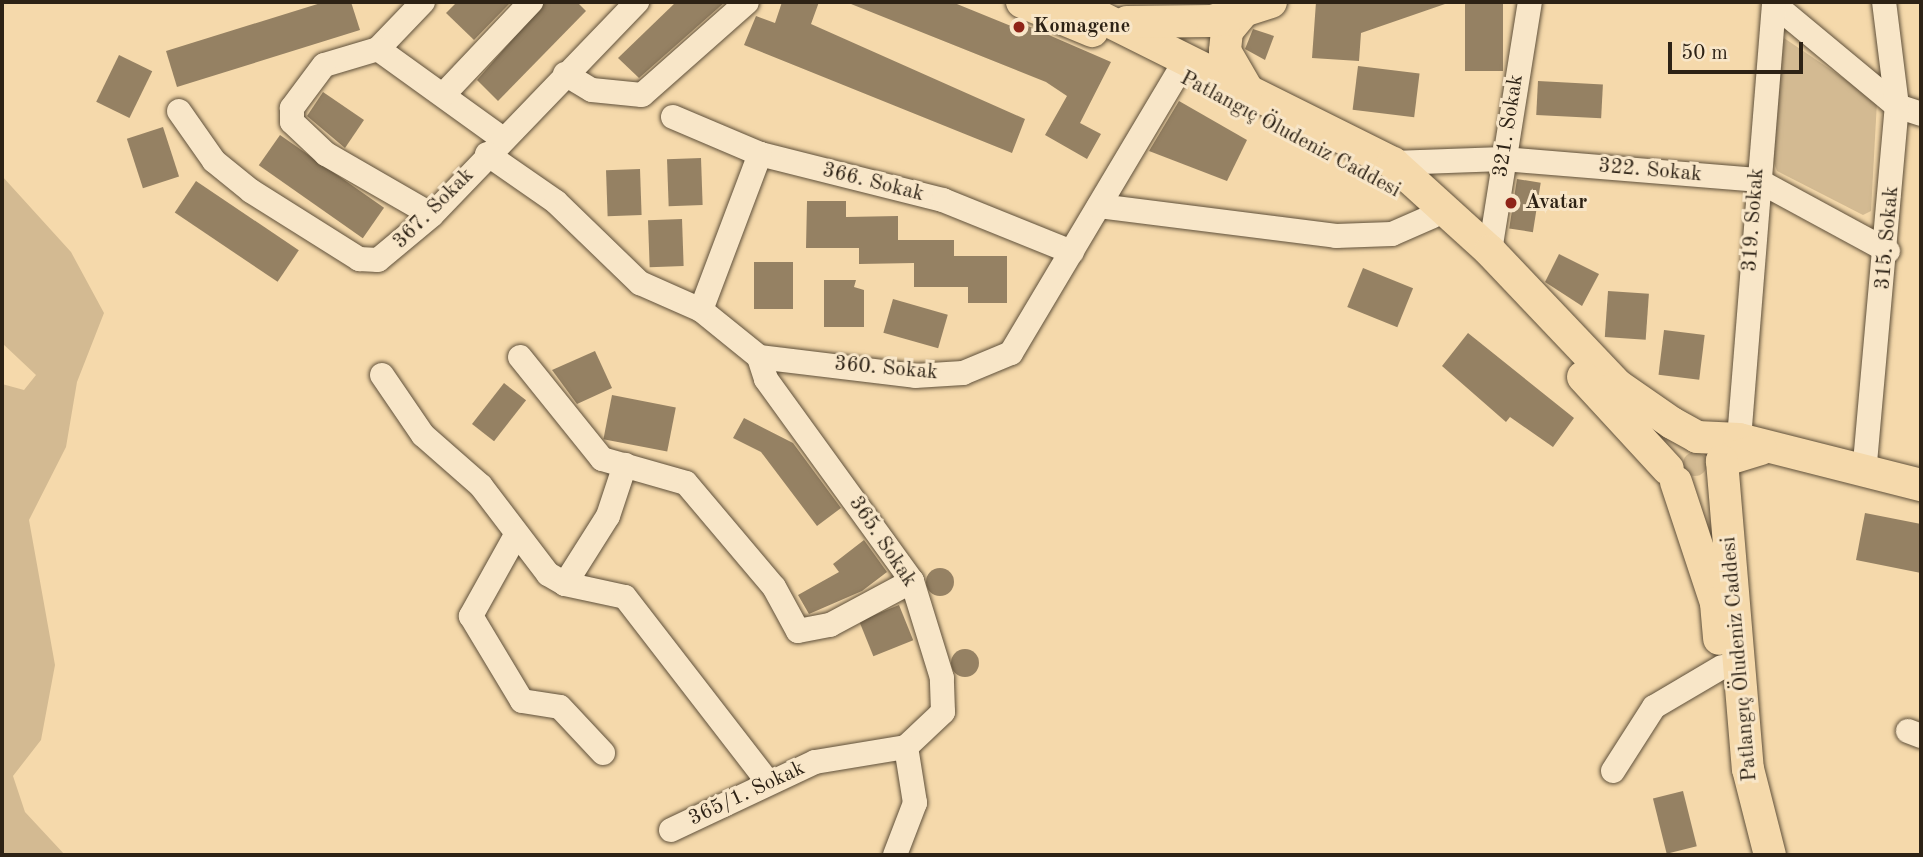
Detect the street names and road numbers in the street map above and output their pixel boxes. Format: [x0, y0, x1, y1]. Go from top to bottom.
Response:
street label: Patlangıç Öludeniz Caddesi [1176, 66, 1404, 204]
street label: 321. Sokak [1488, 73, 1530, 179]
street label: 322. Sokak [1597, 154, 1703, 188]
street label: 366. Sokak [820, 158, 926, 208]
street label: 367. Sokak [388, 163, 480, 255]
street label: 319. Sokak [1738, 167, 1770, 273]
street label: 315. Sokak [1871, 185, 1905, 291]
street label: 360. Sokak [833, 352, 939, 386]
street label: 365. Sokak [842, 492, 922, 592]
street label: Patlangıç Öludeniz Caddesi [1717, 536, 1763, 782]
street label: 365/1. Sokak [685, 756, 809, 832]

